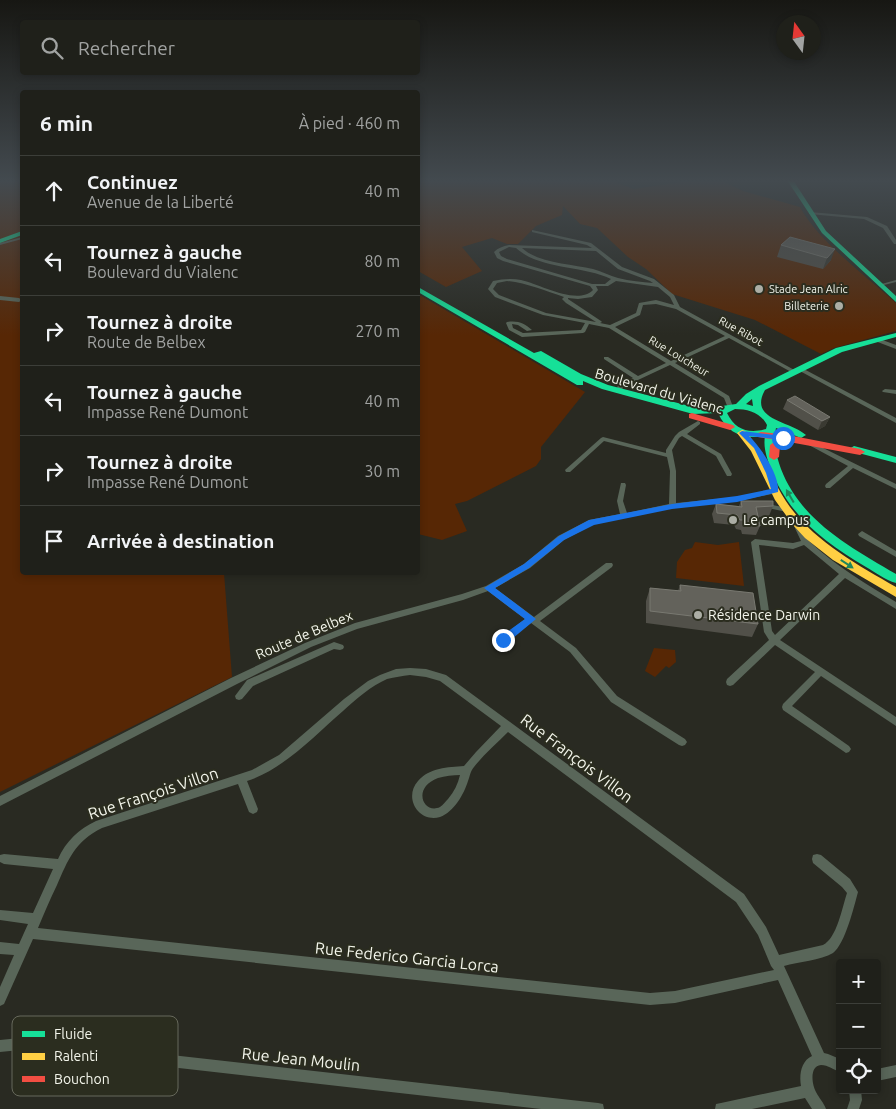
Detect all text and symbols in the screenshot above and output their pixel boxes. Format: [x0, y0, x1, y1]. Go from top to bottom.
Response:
north arrow [776, 15, 821, 60]
search box [20, 20, 420, 75]
icon: search [38, 34, 66, 62]
text: Rechercher [78, 37, 175, 59]
text: 6 min [40, 111, 93, 135]
text: À pied · 460 m [299, 114, 400, 132]
text: Continuez [87, 171, 177, 193]
icon: ahead [40, 177, 68, 205]
text: 40 m [364, 182, 400, 200]
text: Avenue de la Liberté [87, 193, 234, 211]
text: Tournez à gauche [87, 241, 242, 263]
icon: left [40, 247, 68, 275]
text: 80 m [364, 252, 400, 270]
text: Boulevard du Vialenc [87, 263, 238, 281]
marker: Stade Jean Alric [753, 283, 765, 295]
place label: Stade Jean Alric [769, 283, 848, 295]
place label: Billeterie [784, 300, 829, 312]
marker: Billeterie [833, 300, 845, 312]
text: Tournez à droite [87, 311, 233, 333]
street label: Rue Ribot [717, 314, 766, 348]
icon: right [40, 317, 68, 345]
text: 270 m [355, 322, 400, 340]
text: Route de Belbex [87, 333, 206, 351]
street label: Rue Loucheur [647, 333, 712, 379]
street label: Boulevard du Vialenc [593, 365, 725, 417]
text: Tournez à gauche [87, 381, 242, 403]
icon: left [40, 387, 68, 415]
text: 40 m [364, 392, 400, 410]
text: Impasse René Dumont [87, 403, 248, 421]
route start [772, 427, 795, 450]
text: Tournez à droite [87, 451, 233, 473]
icon: right [40, 457, 68, 485]
text: 30 m [364, 462, 400, 480]
text: Impasse René Dumont [87, 473, 248, 491]
one-way arrow [785, 490, 794, 503]
place label: Le campus [743, 512, 809, 528]
marker: Le campus [727, 514, 739, 526]
icon: arrive [40, 527, 68, 555]
text: Arrivée à destination [87, 530, 274, 552]
one-way arrow [841, 559, 854, 568]
street label: Route de Belbex [253, 607, 355, 663]
place label: Résidence Darwin [708, 607, 820, 623]
marker: Résidence Darwin [692, 609, 704, 621]
route end [492, 629, 515, 652]
street label: Rue François Villon [517, 710, 637, 806]
street label: Rue François Villon [86, 763, 220, 823]
street label: Rue Federico Garcia Lorca [314, 938, 500, 976]
map controls [836, 959, 881, 1094]
button: + [836, 959, 881, 1004]
button: − [836, 1004, 881, 1049]
legend [12, 1016, 178, 1096]
text: Fluide [54, 1026, 92, 1042]
street label: Rue Jean Moulin [241, 1044, 361, 1074]
text: Ralenti [54, 1048, 98, 1064]
button: locate [836, 1049, 881, 1094]
text: Bouchon [54, 1071, 110, 1087]

